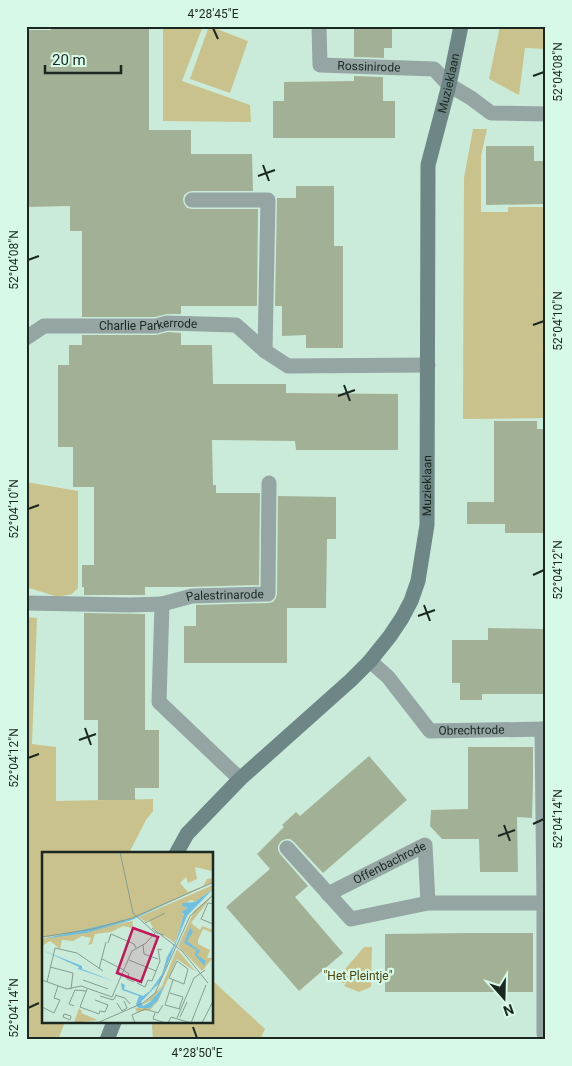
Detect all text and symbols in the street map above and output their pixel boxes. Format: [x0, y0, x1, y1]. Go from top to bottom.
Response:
text: 4°28'45"E [188, 7, 239, 21]
scale bar [45, 42, 121, 74]
text: 52°04'08"N [551, 42, 565, 102]
text: 20 m [52, 51, 86, 69]
street label: Muzieklaan [435, 52, 462, 115]
street label: Rossinirode [337, 59, 401, 75]
text: 52°04'08"N [7, 230, 21, 290]
text: 52°04'10"N [551, 291, 565, 351]
street label: Charlie Parkerrode [99, 316, 198, 333]
street label: Muzieklaan [420, 455, 434, 516]
text: 52°04'10"N [7, 479, 21, 539]
text: 52°04'12"N [551, 540, 565, 600]
street label: Palestrinarode [185, 587, 264, 604]
street label: Obrechtrode [438, 723, 505, 738]
text: 52°04'12"N [7, 728, 21, 788]
text: 52°04'14"N [551, 789, 565, 849]
street label: Offenbachrode [351, 839, 428, 887]
inset map [42, 852, 214, 1024]
park label: "Het Pleintje" [324, 969, 393, 983]
north arrow [480, 974, 530, 1024]
text: 52°04'14"N [7, 978, 21, 1038]
text: N [501, 1001, 516, 1019]
text: 4°28'50"E [172, 1046, 223, 1060]

